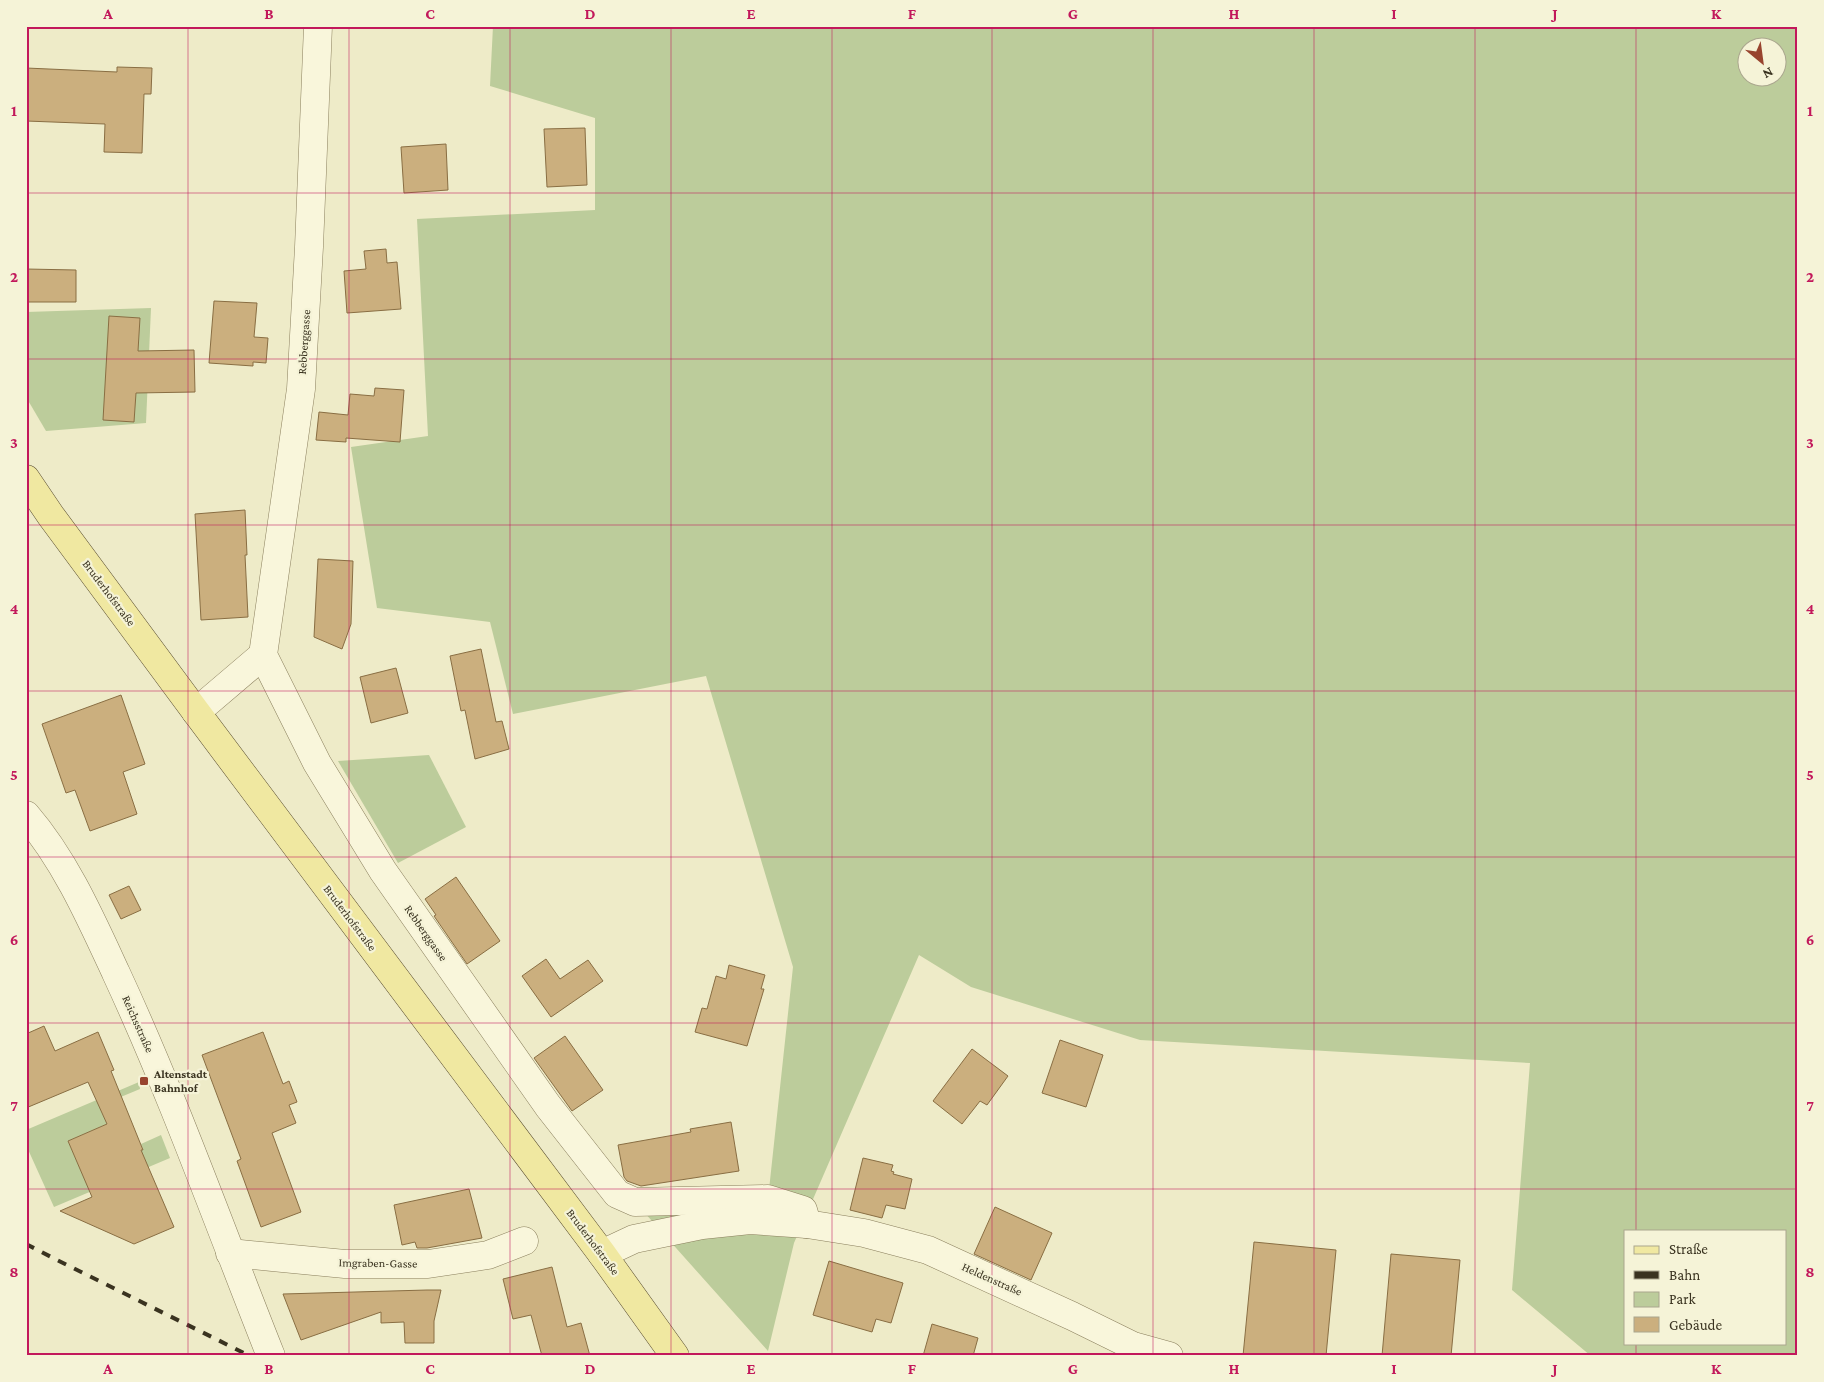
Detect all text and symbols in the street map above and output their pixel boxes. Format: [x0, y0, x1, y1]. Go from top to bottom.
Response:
text: A [102, 5, 113, 22]
text: B [264, 5, 274, 22]
text: C [425, 5, 435, 22]
text: D [584, 5, 596, 22]
text: E [746, 5, 756, 22]
text: F [908, 5, 917, 22]
text: G [1068, 5, 1078, 22]
text: H [1229, 5, 1240, 22]
text: I [1391, 5, 1397, 22]
text: J [1550, 5, 1558, 22]
text: K [1711, 5, 1722, 22]
north arrow [1736, 38, 1786, 88]
text: N [1760, 64, 1776, 83]
text: 1 [11, 102, 17, 119]
text: 1 [1807, 102, 1813, 119]
text: 2 [10, 268, 18, 285]
text: 2 [1806, 268, 1814, 285]
street label: Rebberggasse [295, 309, 313, 375]
text: 3 [10, 434, 18, 451]
text: 3 [1806, 434, 1814, 451]
street label: Bruderhofstraße [80, 557, 138, 629]
text: 4 [10, 600, 19, 617]
text: 4 [1806, 600, 1815, 617]
text: 5 [10, 766, 18, 783]
text: 5 [1806, 766, 1814, 783]
street label: Bruderhofstraße [321, 882, 379, 954]
street label: Rebberggasse [402, 902, 450, 964]
text: 6 [10, 931, 18, 948]
text: 6 [1806, 931, 1814, 948]
street label: Reichsstraße [119, 993, 157, 1055]
place label: Altenstadt Bahnhof [153, 1067, 208, 1095]
marker: Altenstadt Bahnhof [138, 1075, 150, 1087]
text: 7 [10, 1097, 18, 1114]
text: 7 [1806, 1097, 1814, 1114]
street label: Bruderhofstraße [564, 1206, 622, 1278]
legend [1624, 1230, 1786, 1344]
text: Straße [1669, 1241, 1708, 1257]
street label: Imgraben-Gasse [338, 1255, 418, 1271]
street label: Heldenstraße [960, 1259, 1024, 1299]
text: 8 [9, 1263, 19, 1280]
text: 8 [1805, 1263, 1815, 1280]
text: Bahn [1669, 1267, 1700, 1283]
text: Park [1669, 1291, 1696, 1307]
text: Gebäude [1669, 1317, 1723, 1333]
text: A [102, 1360, 113, 1377]
text: B [264, 1360, 274, 1377]
text: C [425, 1360, 435, 1377]
text: D [584, 1360, 596, 1377]
text: E [746, 1360, 756, 1377]
text: F [908, 1360, 917, 1377]
text: G [1068, 1360, 1078, 1377]
text: H [1229, 1360, 1240, 1377]
text: I [1391, 1360, 1397, 1377]
text: J [1550, 1360, 1558, 1377]
text: K [1711, 1360, 1722, 1377]

